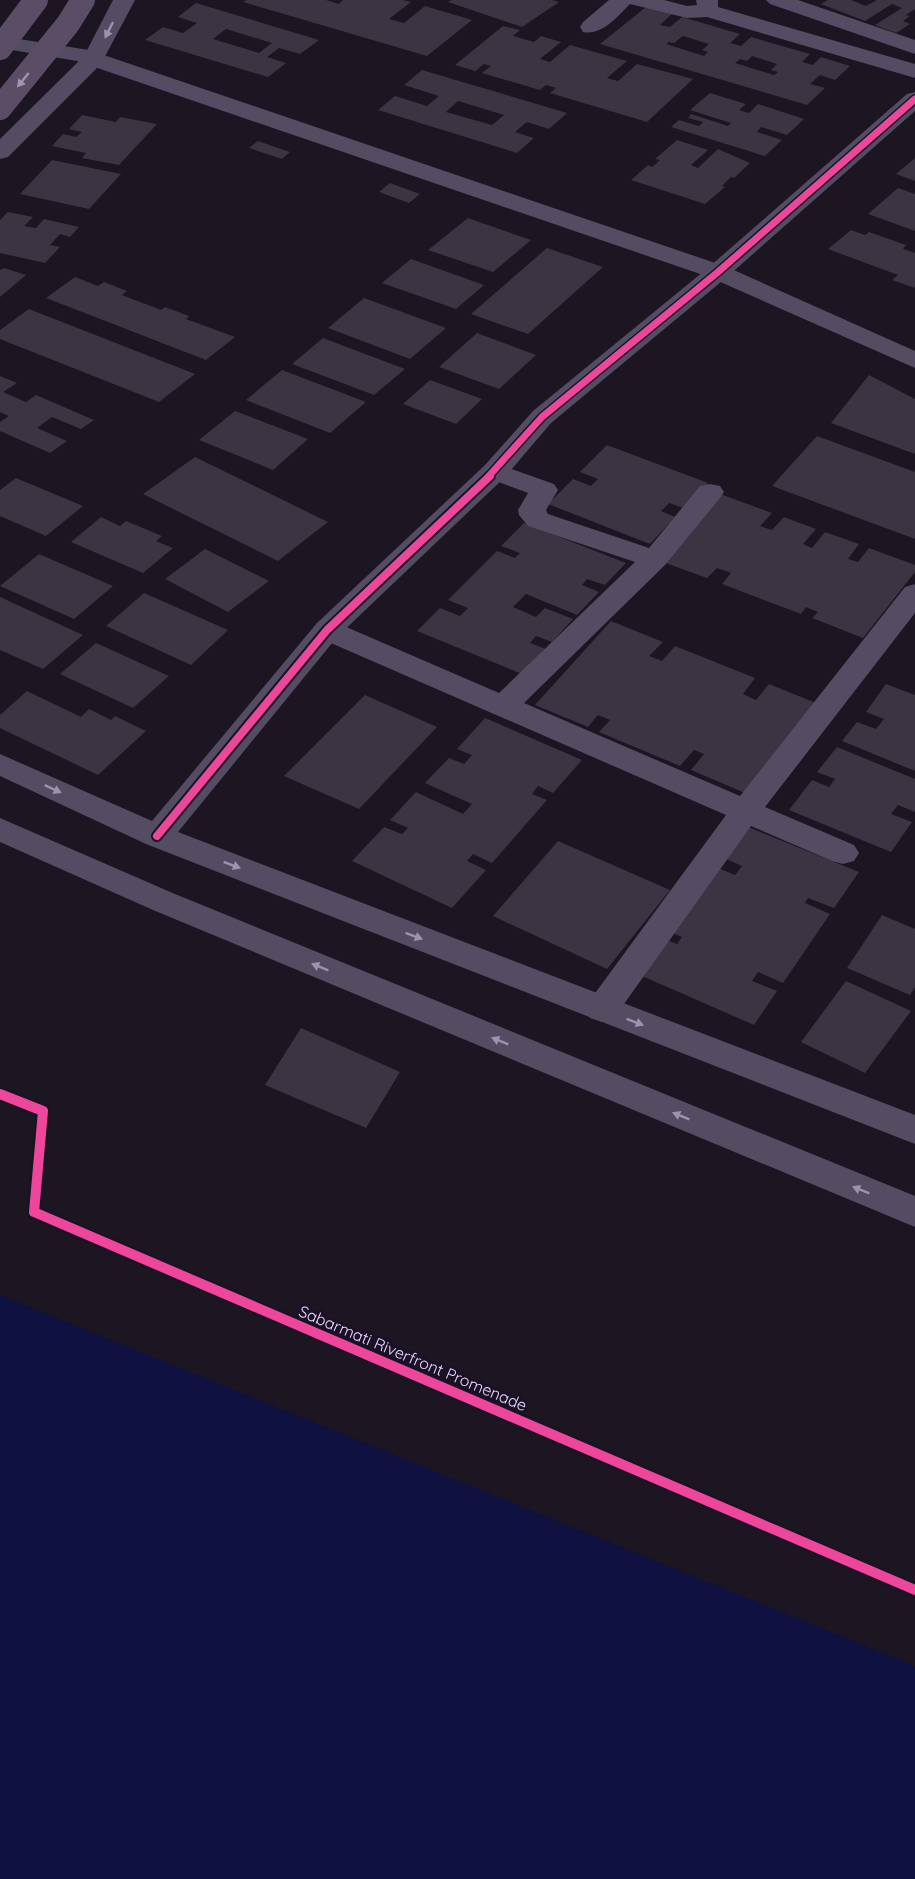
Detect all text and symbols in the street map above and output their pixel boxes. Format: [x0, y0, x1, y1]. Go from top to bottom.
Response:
one-way arrow [104, 21, 114, 38]
one-way arrow [18, 73, 30, 88]
one-way arrow [45, 784, 62, 793]
one-way arrow [223, 861, 241, 871]
one-way arrow [405, 932, 423, 941]
one-way arrow [311, 962, 329, 971]
one-way arrow [626, 1017, 644, 1027]
one-way arrow [491, 1036, 509, 1046]
one-way arrow [671, 1111, 689, 1121]
one-way arrow [851, 1185, 869, 1195]
street label: Sabarmati Riverfront Promenade [296, 1301, 530, 1415]

